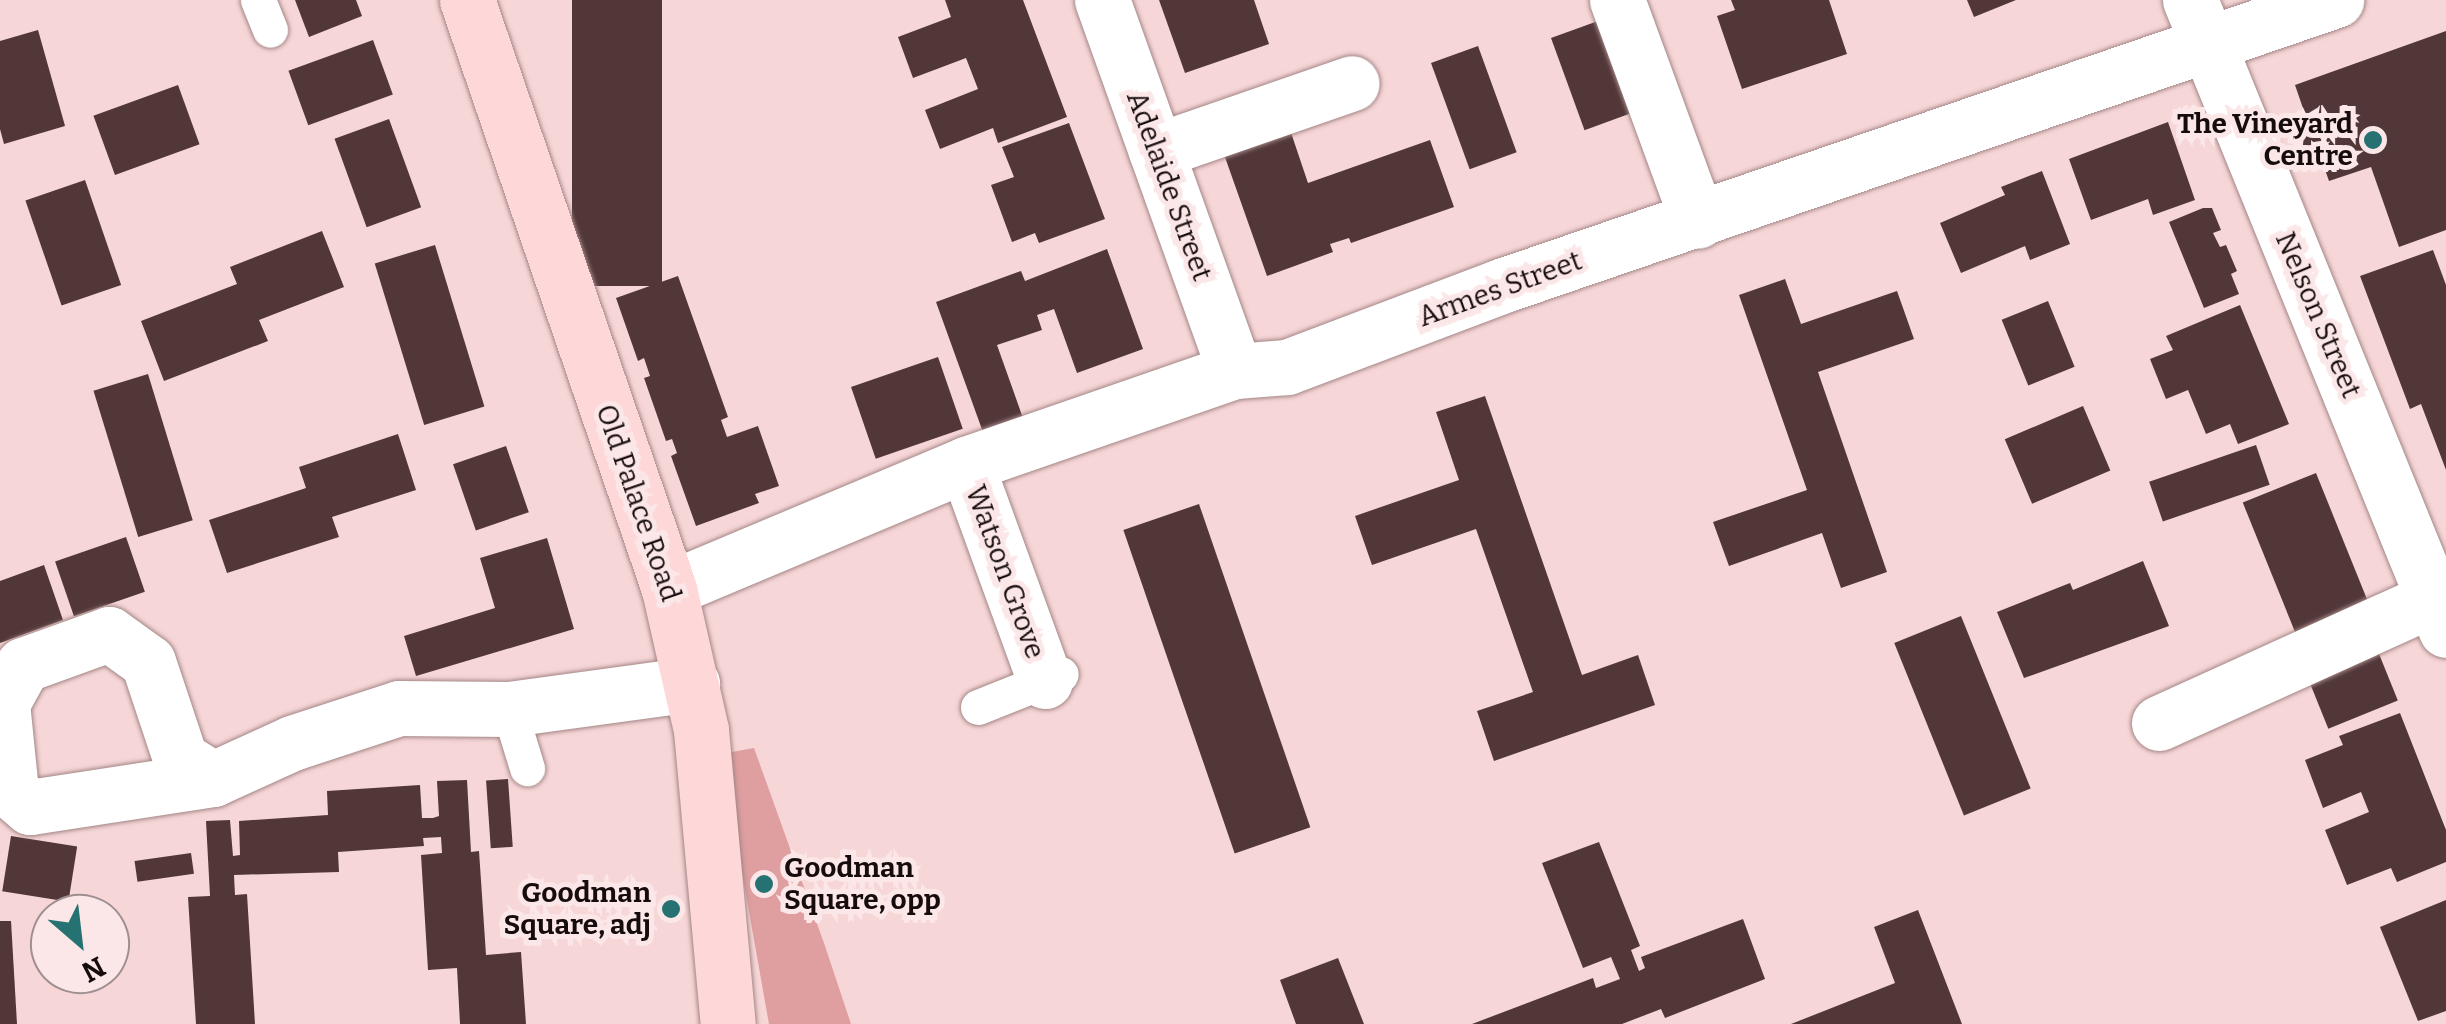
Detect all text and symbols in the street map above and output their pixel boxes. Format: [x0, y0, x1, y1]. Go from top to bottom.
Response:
street label: Adelaide Street [1119, 87, 1219, 285]
place label: The Vineyard Centre [2177, 107, 2353, 173]
marker: The Vineyard Centre [2362, 129, 2384, 151]
street label: Nelson Street [2268, 227, 2368, 403]
street label: Armes Street [1414, 244, 1586, 334]
street label: Old Palace Road [589, 400, 687, 606]
street label: Watson Grove [958, 481, 1052, 663]
place label: Goodman Square, opp [784, 851, 941, 917]
marker: Goodman Square, opp [753, 873, 775, 895]
place label: Goodman Square, adj [504, 876, 651, 942]
north arrow [30, 894, 130, 994]
marker: Goodman Square, adj [660, 898, 682, 920]
text: N [76, 950, 111, 989]

